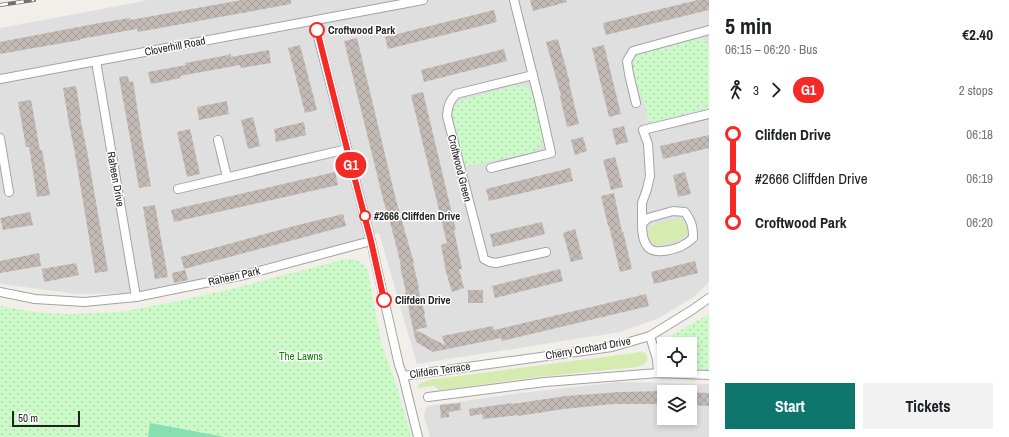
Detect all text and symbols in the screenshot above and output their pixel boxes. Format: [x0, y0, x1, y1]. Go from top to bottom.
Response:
text: 5 min [725, 11, 772, 41]
marker: Croftwood Park [309, 22, 325, 38]
place label: Croftwood Park [328, 23, 396, 37]
text: €2.40 [962, 24, 993, 45]
street label: Cloverhill Road [143, 33, 207, 59]
text: 06:15 – 06:20 · Bus [725, 41, 817, 58]
icon: walk [725, 79, 747, 101]
icon: forward [765, 79, 787, 101]
text: G1 [801, 81, 816, 99]
text: 3 [753, 82, 759, 99]
text: 2 stops [959, 82, 993, 99]
text: Clifden Drive [755, 124, 831, 145]
text: 06:18 [966, 126, 993, 143]
street label: Croftwood Green [445, 133, 475, 203]
street label: Raheen Drive [104, 150, 128, 208]
line badge: G1 [333, 152, 369, 178]
text: G1 [343, 156, 359, 174]
text: #2666 Cliffden Drive [755, 168, 868, 189]
text: 06:19 [966, 170, 993, 187]
place label: #2666 Cliffden Drive [374, 209, 460, 223]
marker: #2666 Cliffden Drive [359, 210, 371, 222]
text: Croftwood Park [755, 212, 847, 233]
text: 06:20 [966, 214, 993, 231]
street label: Raheen Park [207, 263, 262, 289]
marker: Clifden Drive [376, 292, 392, 308]
place label: Clifden Drive [395, 293, 451, 307]
street label: Cherry Orchard Drive [544, 334, 632, 362]
map controls [657, 337, 697, 425]
button: locate [657, 337, 697, 377]
park label: The Lawns [279, 349, 324, 363]
street label: Clifden Terrace [409, 359, 471, 381]
button: Start [725, 383, 855, 429]
button: Tickets [863, 383, 993, 429]
button: layers [657, 385, 697, 425]
scale bar [12, 409, 80, 428]
text: 50 m [18, 411, 38, 425]

